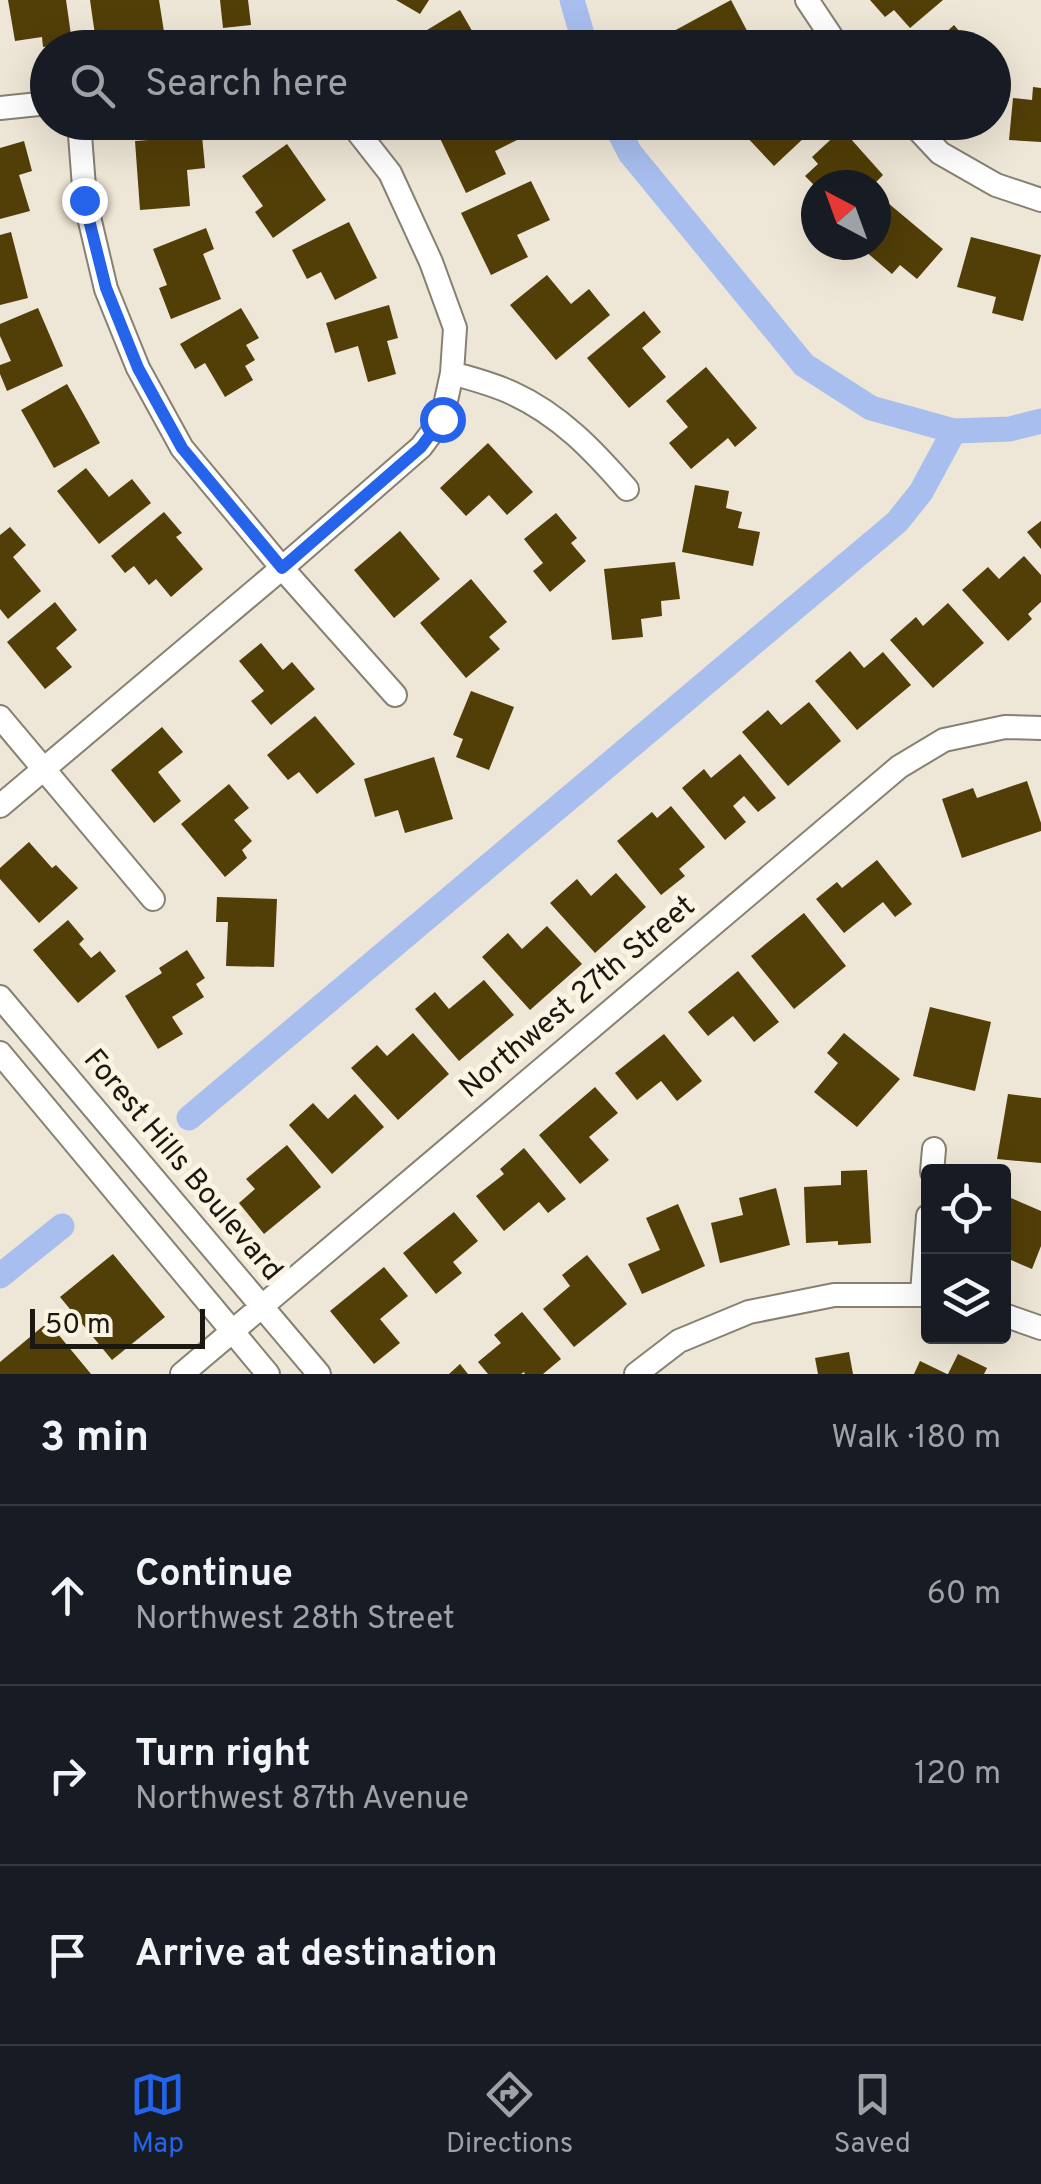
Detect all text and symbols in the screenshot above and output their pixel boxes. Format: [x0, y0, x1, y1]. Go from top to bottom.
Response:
search box [30, 30, 1011, 140]
icon: search [65, 58, 120, 113]
text: Search here [145, 61, 348, 110]
north arrow [801, 170, 891, 260]
route end [62, 178, 108, 224]
route start [420, 397, 466, 443]
street label: Northwest 27th Street [453, 889, 703, 1107]
street label: Forest Hills Boulevard [74, 1043, 290, 1289]
map controls [921, 1164, 1011, 1344]
button: locate [921, 1164, 1011, 1254]
button: layers [921, 1254, 1011, 1344]
scale bar [30, 1304, 205, 1348]
text: 50 m [45, 1308, 111, 1344]
text: 3 min [40, 1413, 149, 1466]
text: Walk · 180 m [831, 1419, 1001, 1459]
text: Continue [135, 1551, 293, 1600]
icon: ahead [40, 1568, 95, 1623]
text: 60 m [927, 1575, 1001, 1615]
text: Northwest 28th Street [135, 1600, 455, 1640]
text: Turn right [135, 1731, 310, 1780]
icon: right [40, 1748, 95, 1803]
text: 120 m [914, 1755, 1001, 1795]
text: Northwest 87th Avenue [135, 1780, 469, 1820]
icon: arrive [40, 1928, 95, 1983]
text: Arrive at destination [135, 1931, 498, 1980]
tab: Map [130, 2067, 185, 2163]
tab: Directions [446, 2067, 573, 2163]
tab: Saved [834, 2067, 911, 2163]

